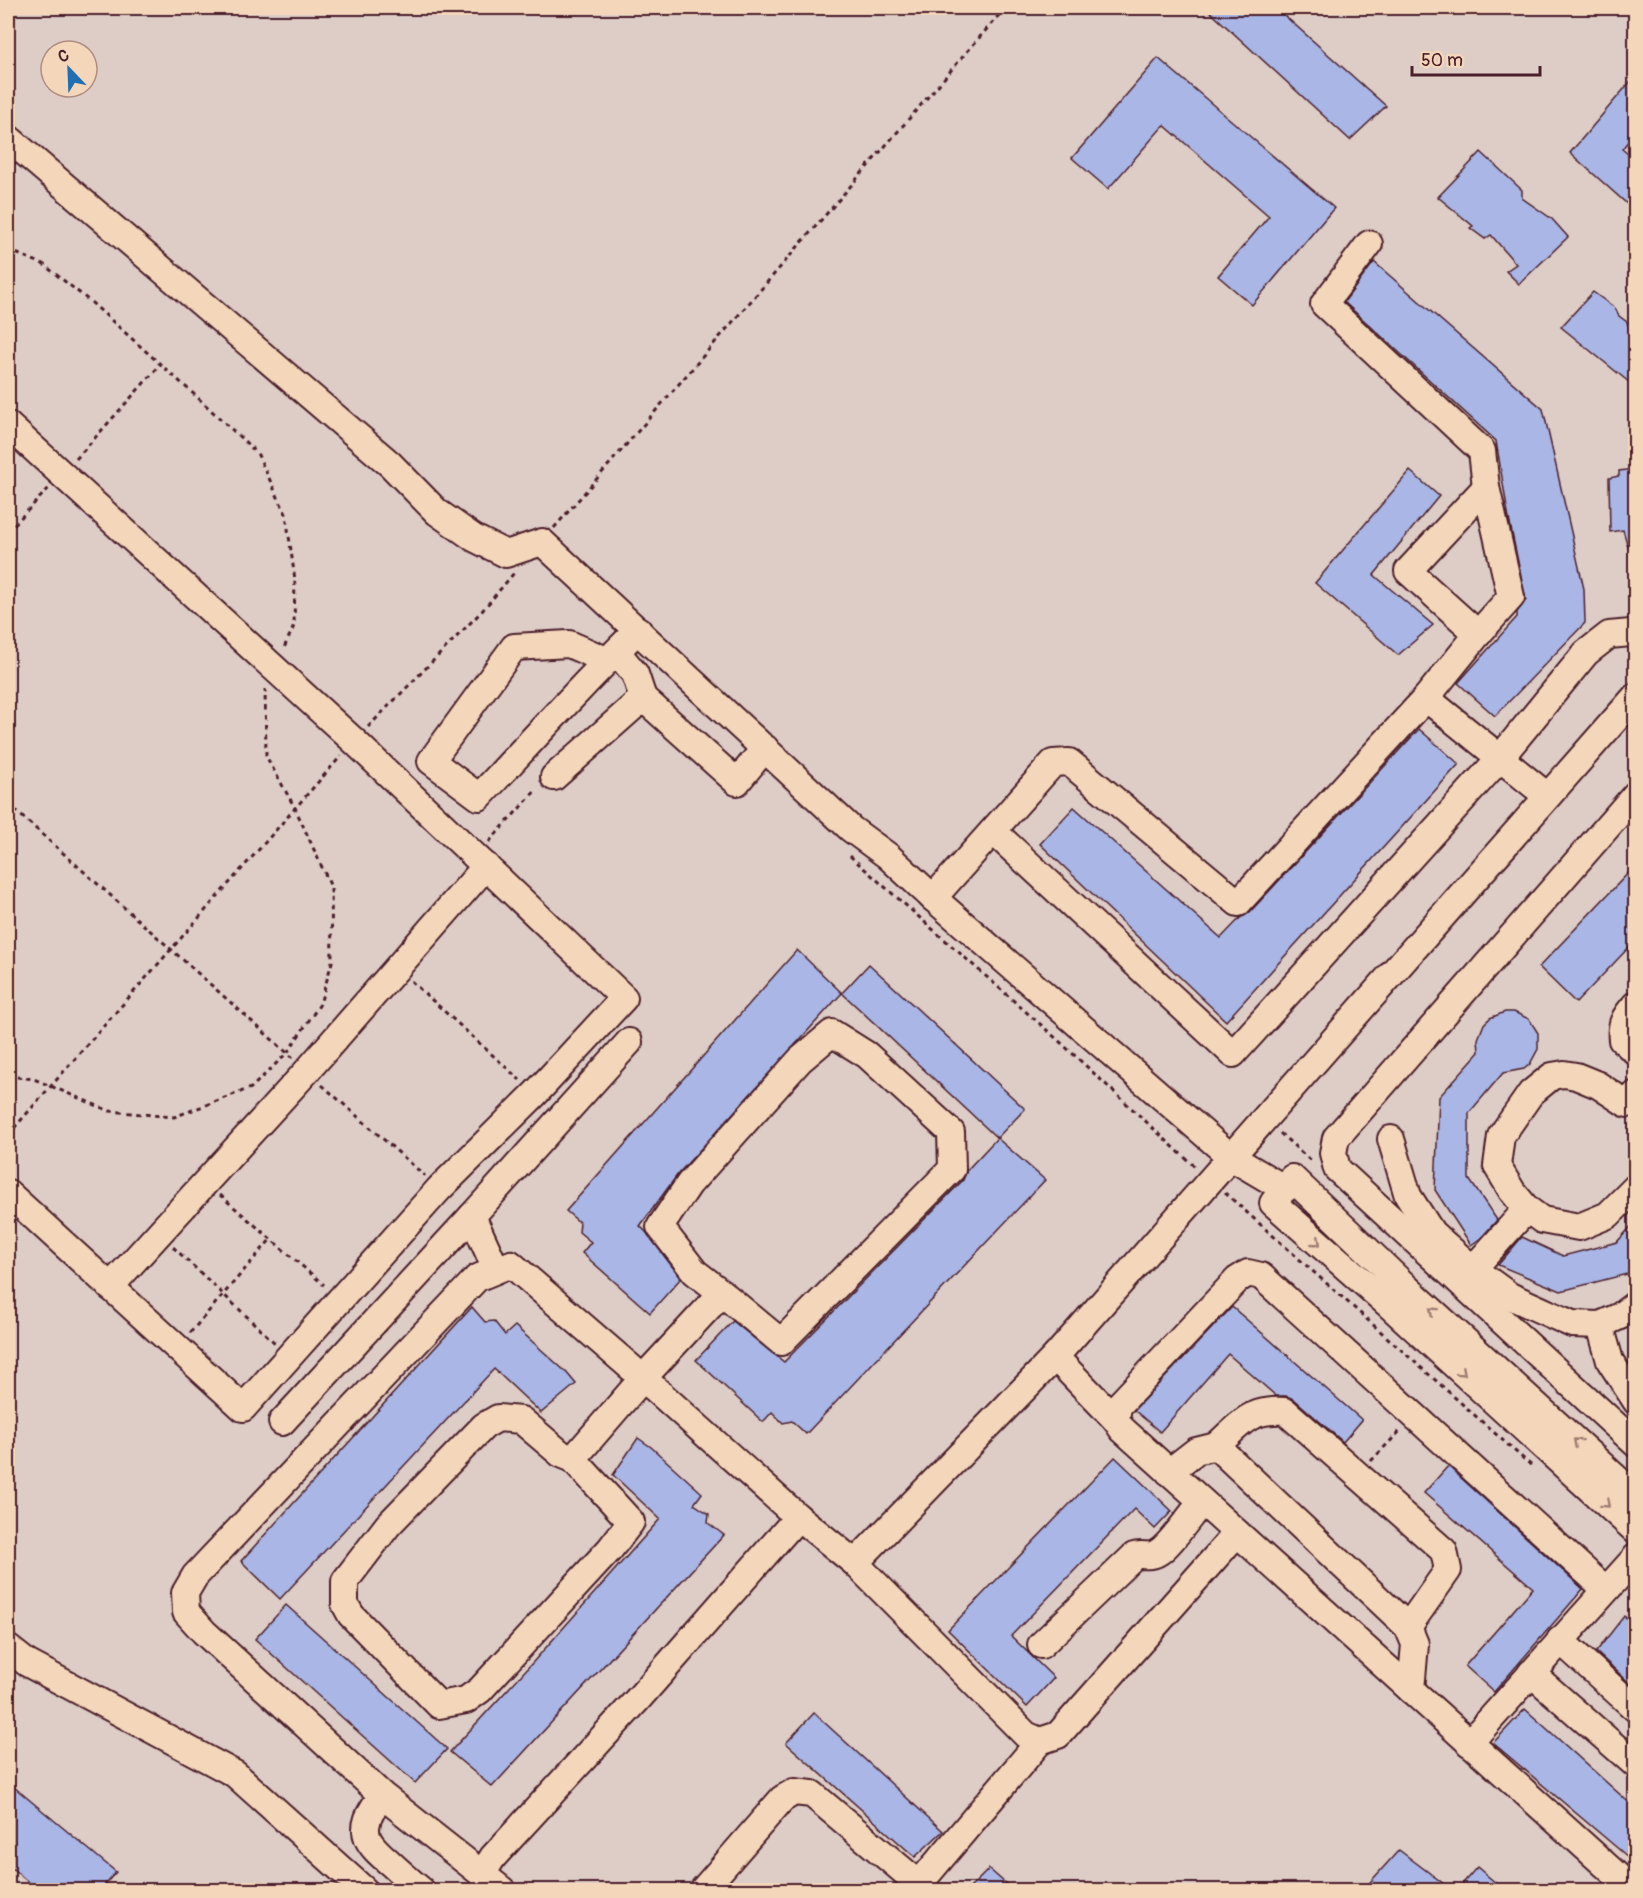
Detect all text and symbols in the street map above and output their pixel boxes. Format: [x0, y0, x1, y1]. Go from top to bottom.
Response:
north arrow [39, 39, 99, 99]
scale bar [1412, 39, 1540, 77]
text: С [55, 45, 72, 67]
text: 50 m [1421, 49, 1463, 72]
one-way arrow [1310, 1235, 1321, 1246]
one-way arrow [1429, 1307, 1440, 1318]
one-way arrow [1455, 1365, 1466, 1376]
one-way arrow [1573, 1438, 1584, 1449]
one-way arrow [1599, 1497, 1610, 1508]

